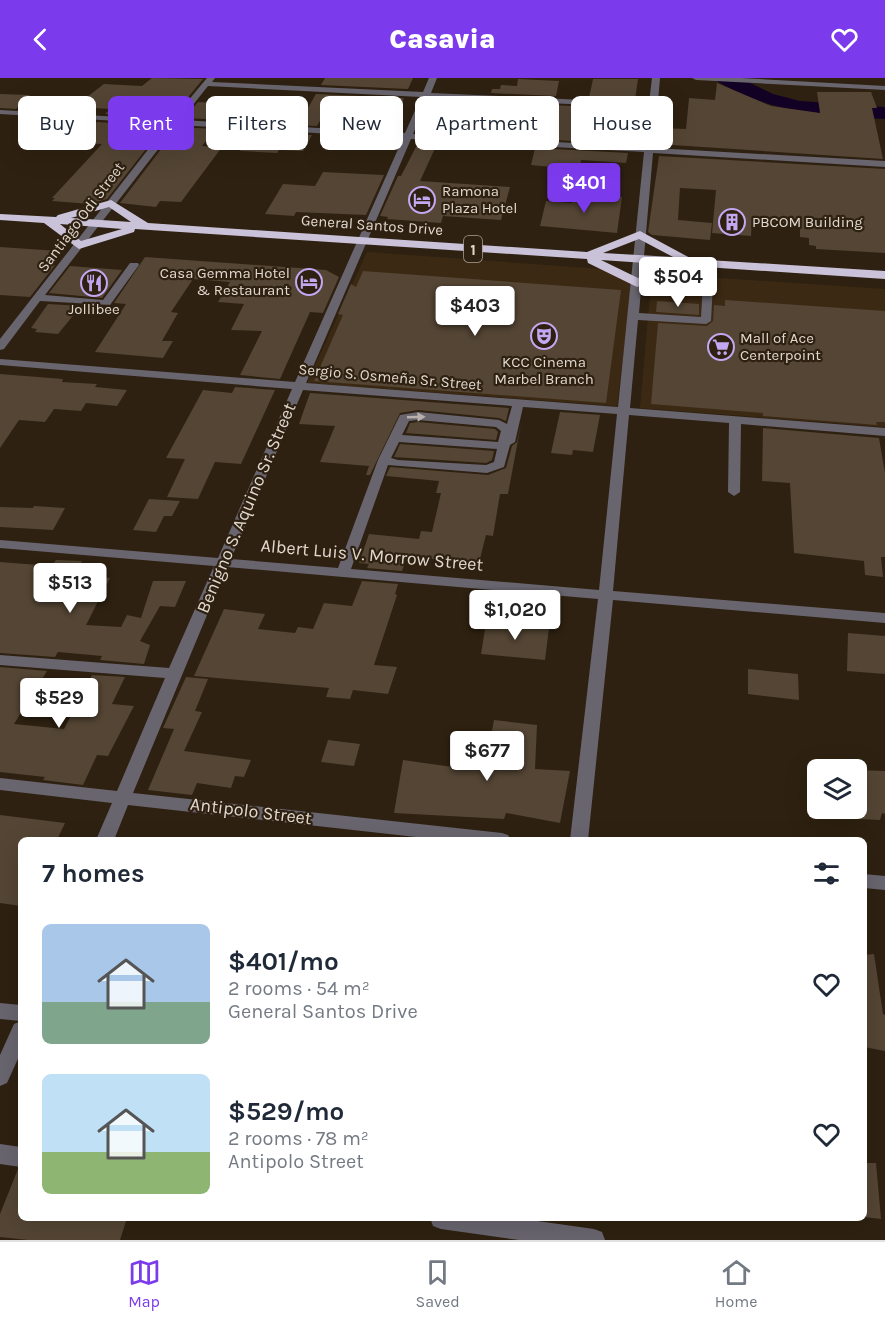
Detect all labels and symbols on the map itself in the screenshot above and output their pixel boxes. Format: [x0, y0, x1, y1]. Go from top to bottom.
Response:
street label: Santiago Odi Street [34, 158, 128, 275]
pin: $401 [548, 163, 620, 214]
place label: Ramona Plaza Hotel [442, 182, 517, 217]
hotel icon: Ramona Plaza Hotel [407, 185, 437, 215]
building icon: PBCOM Building [717, 207, 747, 237]
street label: General Santos Drive [300, 211, 444, 239]
place label: PBCOM Building [752, 213, 863, 231]
road number: 1 [464, 236, 482, 262]
pin: $504 [642, 257, 714, 308]
place label: Casa Gemma Hotel & Restaurant [160, 264, 290, 299]
hotel icon: Casa Gemma Hotel & Restaurant [294, 267, 324, 297]
restaurant icon: Jollibee [79, 268, 109, 298]
pin: $403 [439, 286, 511, 337]
place label: Jollibee [68, 300, 120, 318]
theatre icon: KCC Cinema Marbel Branch [529, 321, 559, 351]
place label: Mall of Ace Centerpoint [740, 329, 821, 364]
supermarket icon: Mall of Ace Centerpoint [706, 332, 736, 362]
place label: KCC Cinema Marbel Branch [494, 353, 594, 388]
street label: Sergio S. Osmeña Sr. Street [298, 360, 483, 394]
street label: Benigno S. Aquino Sr. Street [192, 399, 300, 617]
one-way arrow [407, 412, 426, 422]
street label: Albert Luis V. Morrow Street [260, 534, 485, 576]
pin: $513 [34, 563, 106, 614]
pin: $1,020 [466, 590, 564, 641]
pin: $529 [23, 678, 95, 729]
pin: $677 [451, 731, 523, 782]
street label: Antipolo Street [189, 793, 313, 829]

